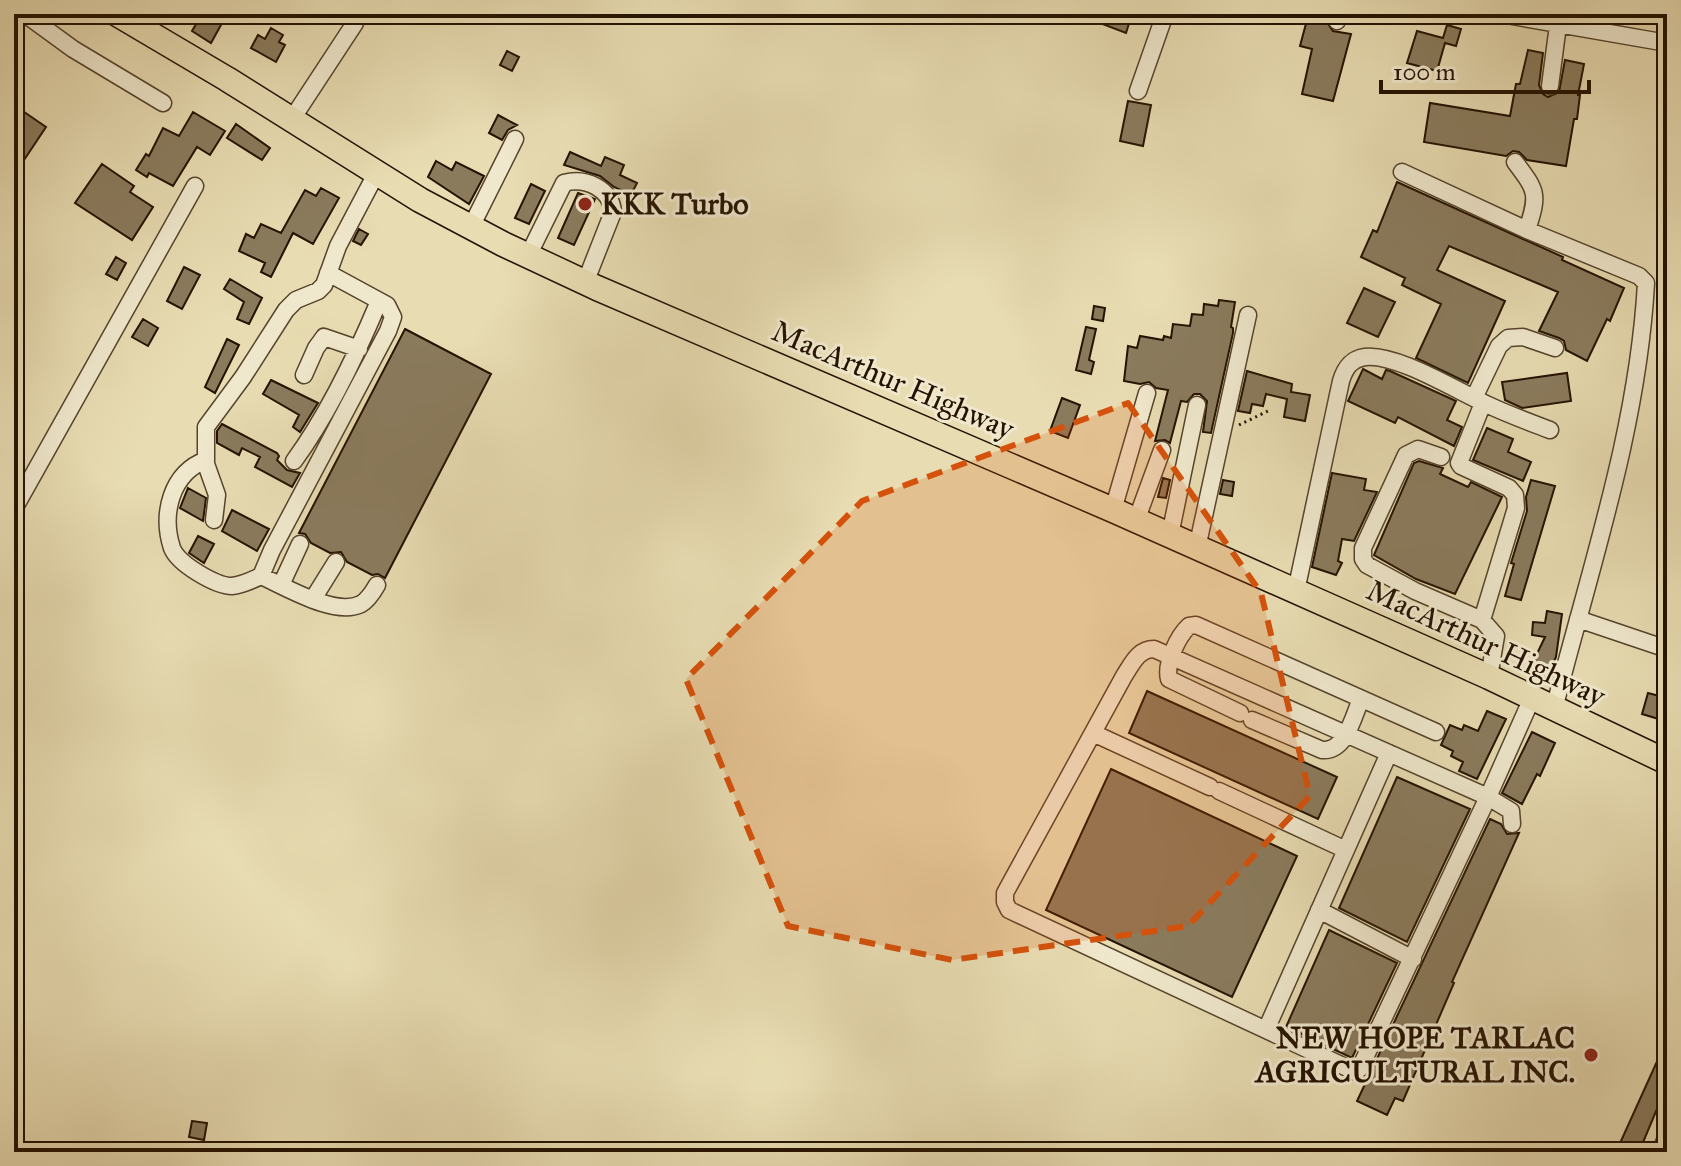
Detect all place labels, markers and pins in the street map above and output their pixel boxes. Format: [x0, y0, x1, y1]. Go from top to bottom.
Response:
place label: KKK Turbo [601, 186, 749, 222]
marker: KKK Turbo [576, 195, 594, 213]
place label: NEW HOPE TARLAC AGRICULTURAL INC. [1254, 1020, 1575, 1090]
marker: NEW HOPE TARLAC AGRICULTURAL INC. [1582, 1046, 1600, 1064]

